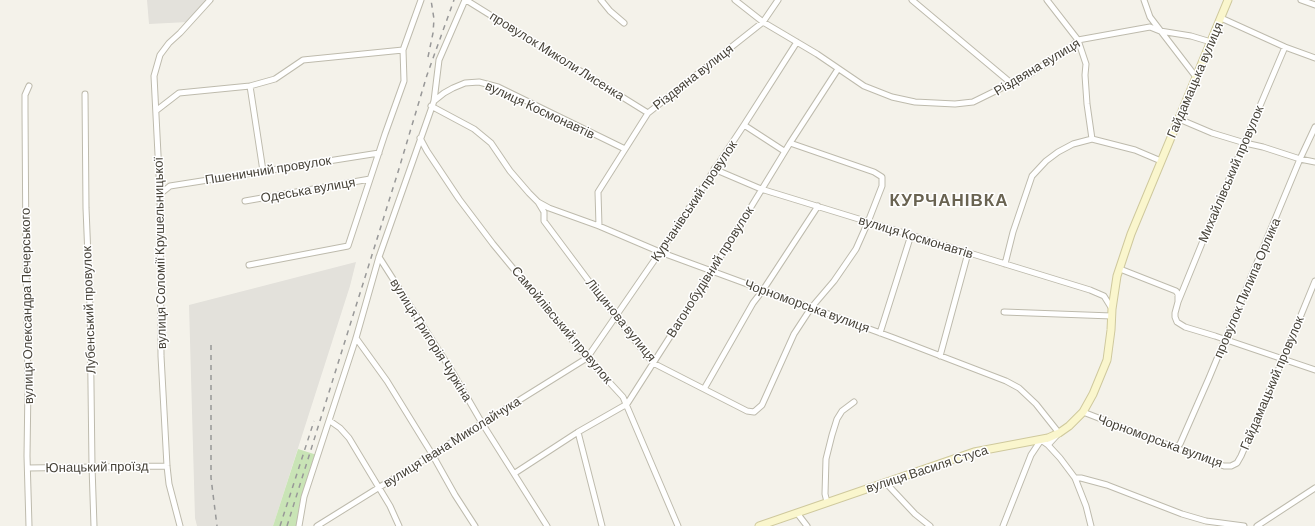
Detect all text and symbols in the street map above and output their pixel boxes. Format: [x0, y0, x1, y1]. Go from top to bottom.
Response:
street label: провулок Миколи Лисенка [487, 8, 627, 104]
street label: Гайдамацька вулиця [1164, 20, 1226, 140]
street label: Різдвяна вулиця [991, 35, 1083, 99]
street label: Різдвяна вулиця [650, 41, 736, 113]
street label: вулиця Космонавтів [483, 78, 597, 142]
street label: Михайлівський провулок [1195, 103, 1267, 245]
street label: Курчанівський провулок [648, 137, 740, 265]
street label: Пшеничний провулок [204, 152, 332, 188]
street label: вулиця Соломії Крушельницької [151, 157, 169, 349]
street label: Одеська вулиця [259, 174, 357, 206]
district label: КУРЧАНІВКА [890, 190, 1008, 210]
street label: Вагонобудівний провулок [663, 203, 757, 341]
street label: вулиця Олександра Печерського [17, 208, 37, 404]
street label: вулиця Космонавтів [857, 212, 975, 262]
street label: провулок Пилипа Орлика [1210, 216, 1284, 360]
street label: Лубенський провулок [79, 246, 99, 374]
street label: Самойлівський провулок [508, 263, 616, 387]
street label: Ліщинова вулиця [583, 275, 659, 365]
street label: вулиця Григорія Чуркіна [387, 276, 475, 404]
street label: Чорноморська вулиця [742, 276, 872, 336]
street label: Гайдамацький провулок [1237, 314, 1307, 452]
street label: вулиця Івана Миколайчука [381, 393, 523, 491]
street label: Чорноморська вулиця [1095, 411, 1225, 471]
street label: вулиця Василя Стуса [864, 442, 990, 496]
street label: Юнацький проїзд [45, 458, 149, 476]

